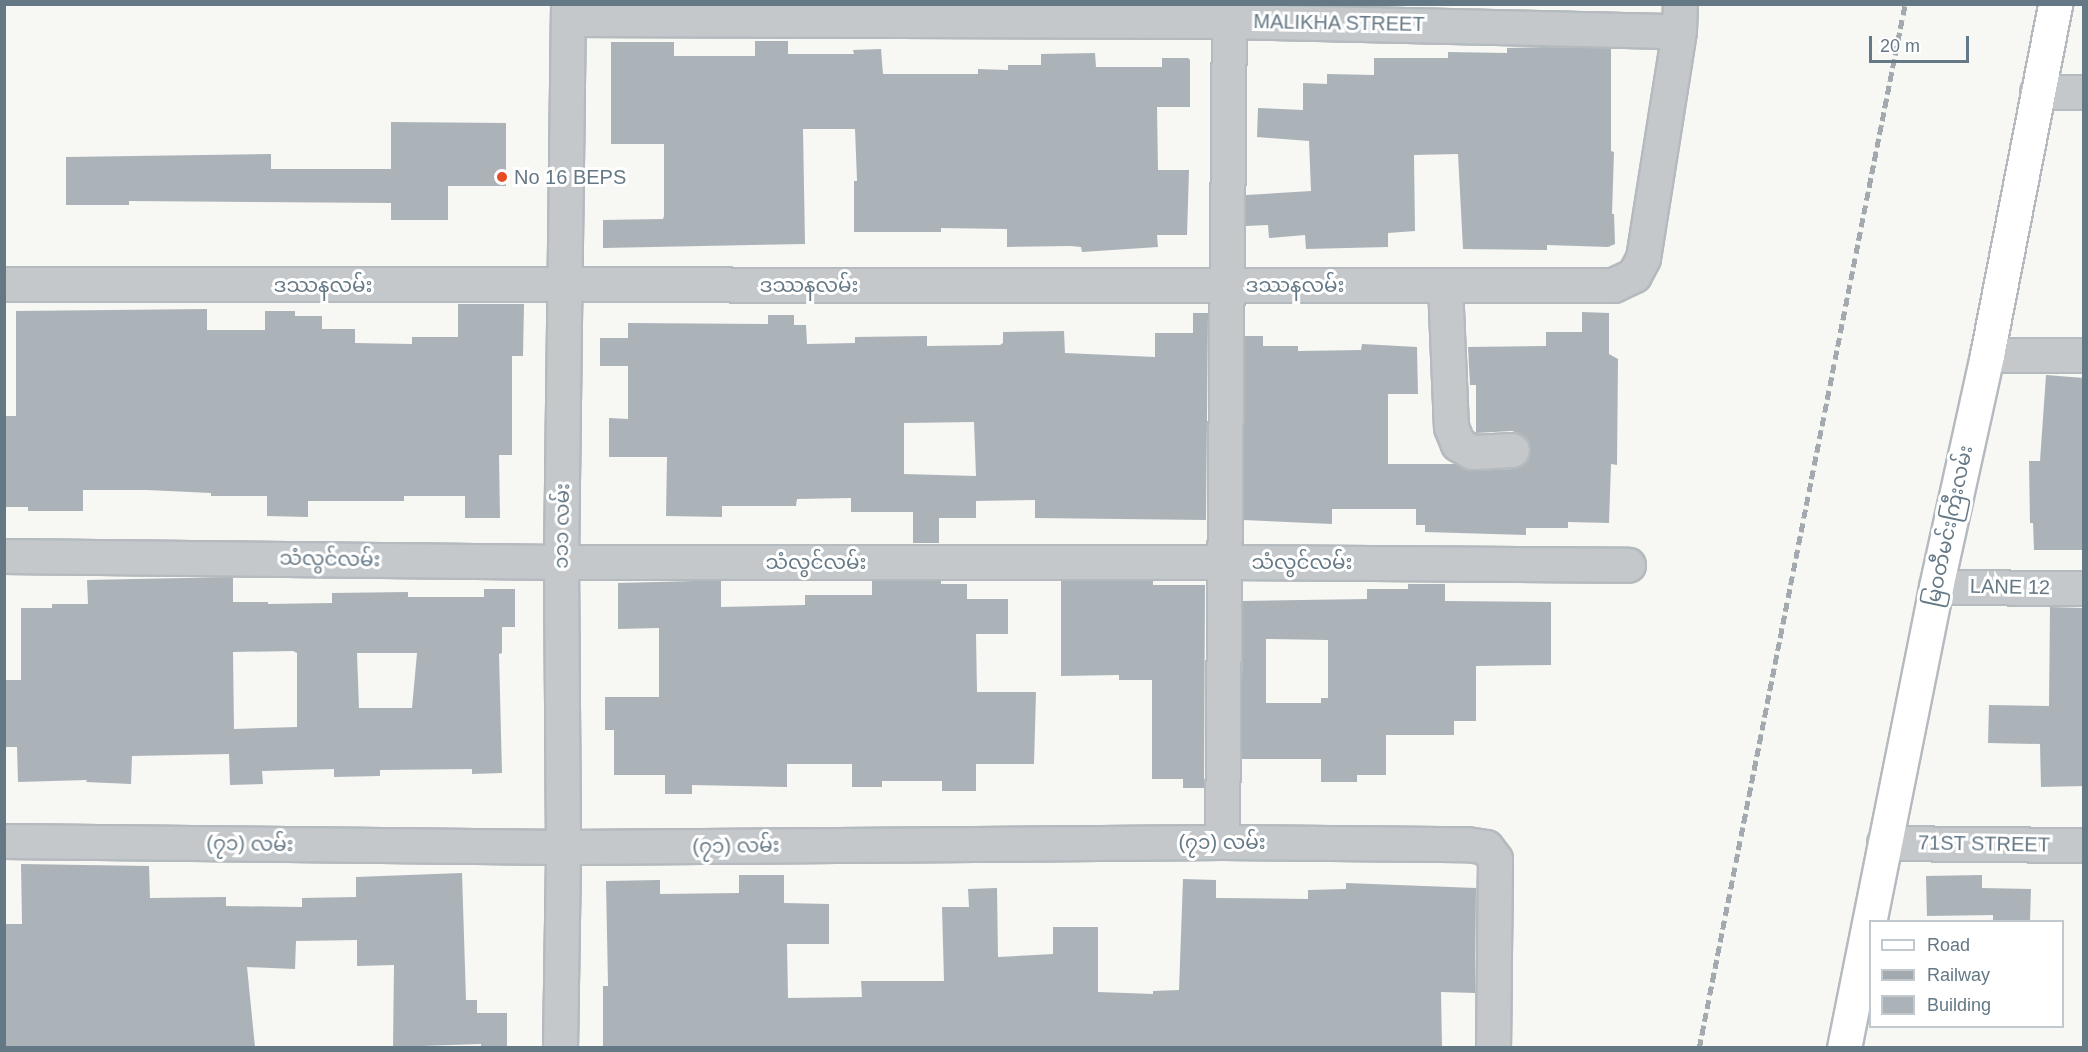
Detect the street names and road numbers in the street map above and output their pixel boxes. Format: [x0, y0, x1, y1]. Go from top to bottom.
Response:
street label: MALIKHA STREET [1253, 9, 1425, 37]
street label: ဒဿနလမ်း [274, 273, 372, 297]
street label: ဒဿနလမ်း [760, 273, 858, 297]
street label: ဒဿနလမ်း [1246, 273, 1344, 297]
street label: မြဝတီမင်းကြီးလမ်း [1920, 443, 1978, 609]
street label: ၁၁၁ လမ်း [549, 483, 575, 569]
street label: သံလွင်လမ်း [279, 546, 381, 572]
street label: သံလွင်လမ်း [765, 550, 867, 574]
street label: သံလွင်လမ်း [1251, 550, 1353, 574]
street label: LANE 12 [1970, 574, 2050, 600]
street label: (၇၁) လမ်း [1178, 830, 1266, 854]
street label: (၇၁) လမ်း [206, 831, 294, 857]
street label: 71ST STREET [1918, 831, 2050, 857]
street label: (၇၁) လမ်း [692, 833, 780, 859]

